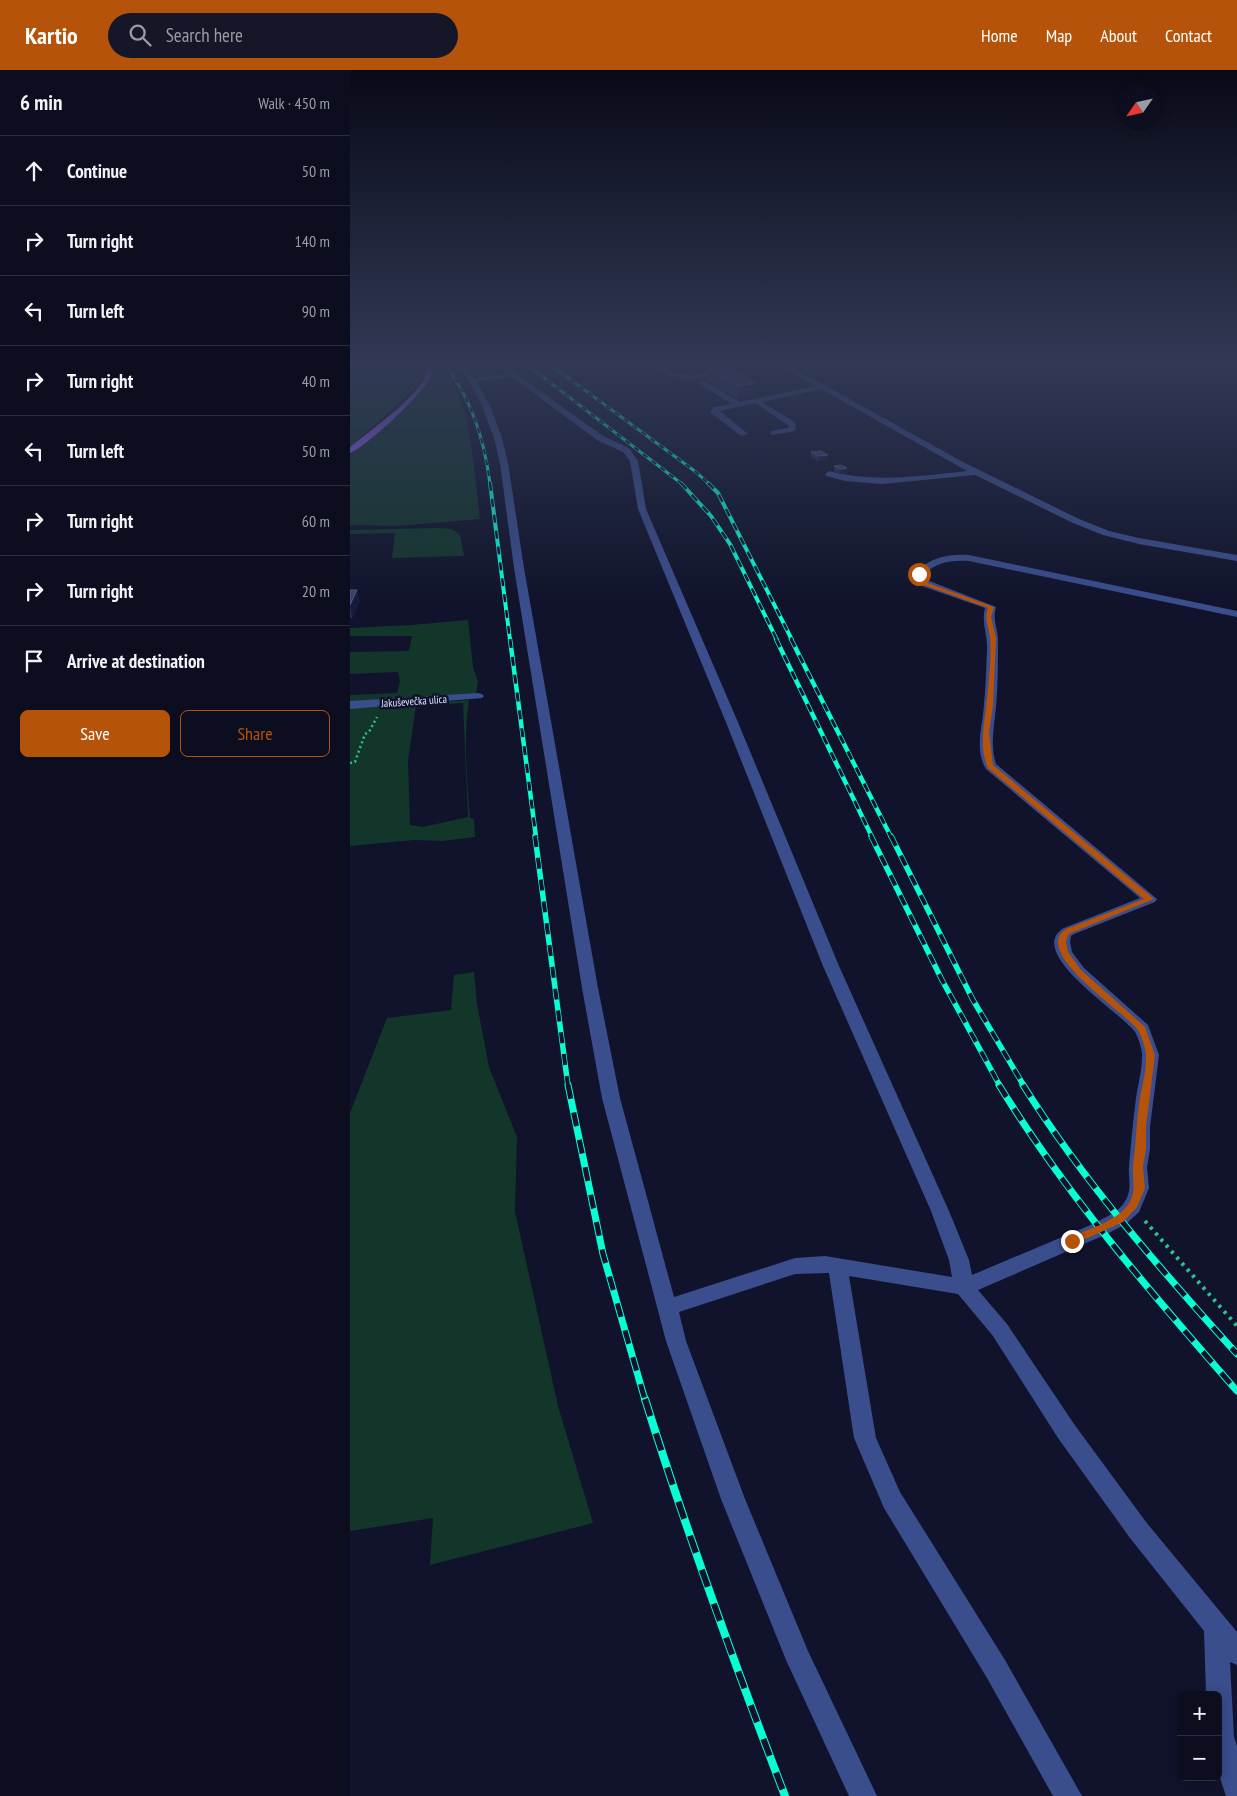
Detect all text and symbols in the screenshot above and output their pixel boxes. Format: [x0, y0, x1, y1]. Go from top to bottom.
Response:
search box [108, 13, 458, 58]
text: Kartio [25, 20, 78, 51]
icon: search [126, 21, 154, 49]
text: Search here [166, 23, 243, 47]
text: Home [981, 24, 1018, 47]
text: Map [1046, 24, 1072, 47]
text: About [1100, 24, 1137, 47]
text: Contact [1165, 24, 1212, 47]
north arrow [1117, 85, 1162, 130]
text: 6 min [20, 89, 62, 116]
text: Walk · 450 m [258, 93, 330, 113]
icon: ahead [20, 157, 48, 185]
text: Continue [67, 159, 127, 183]
text: 50 m [302, 161, 330, 181]
icon: right [20, 227, 48, 255]
text: Turn right [67, 229, 133, 253]
text: 140 m [295, 231, 330, 251]
icon: left [20, 297, 48, 325]
text: Turn left [67, 299, 124, 323]
text: 90 m [302, 301, 330, 321]
icon: right [20, 367, 48, 395]
text: Turn right [67, 369, 133, 393]
text: 40 m [302, 371, 330, 391]
icon: left [20, 437, 48, 465]
text: Turn left [67, 439, 124, 463]
text: 50 m [302, 441, 330, 461]
icon: right [20, 507, 48, 535]
text: Turn right [67, 509, 133, 533]
text: 60 m [302, 511, 330, 531]
route start [908, 563, 931, 586]
icon: right [20, 577, 48, 605]
text: Turn right [67, 579, 133, 603]
text: 20 m [302, 581, 330, 601]
icon: arrive [20, 647, 48, 675]
text: Arrive at destination [67, 649, 205, 673]
street label: Jakuševečka ulica [380, 692, 447, 710]
button: Save [20, 710, 170, 757]
button: Share [180, 710, 330, 757]
route end [1061, 1230, 1084, 1253]
map controls [1177, 1691, 1222, 1781]
button: + [1177, 1691, 1222, 1736]
button: − [1177, 1736, 1222, 1781]

